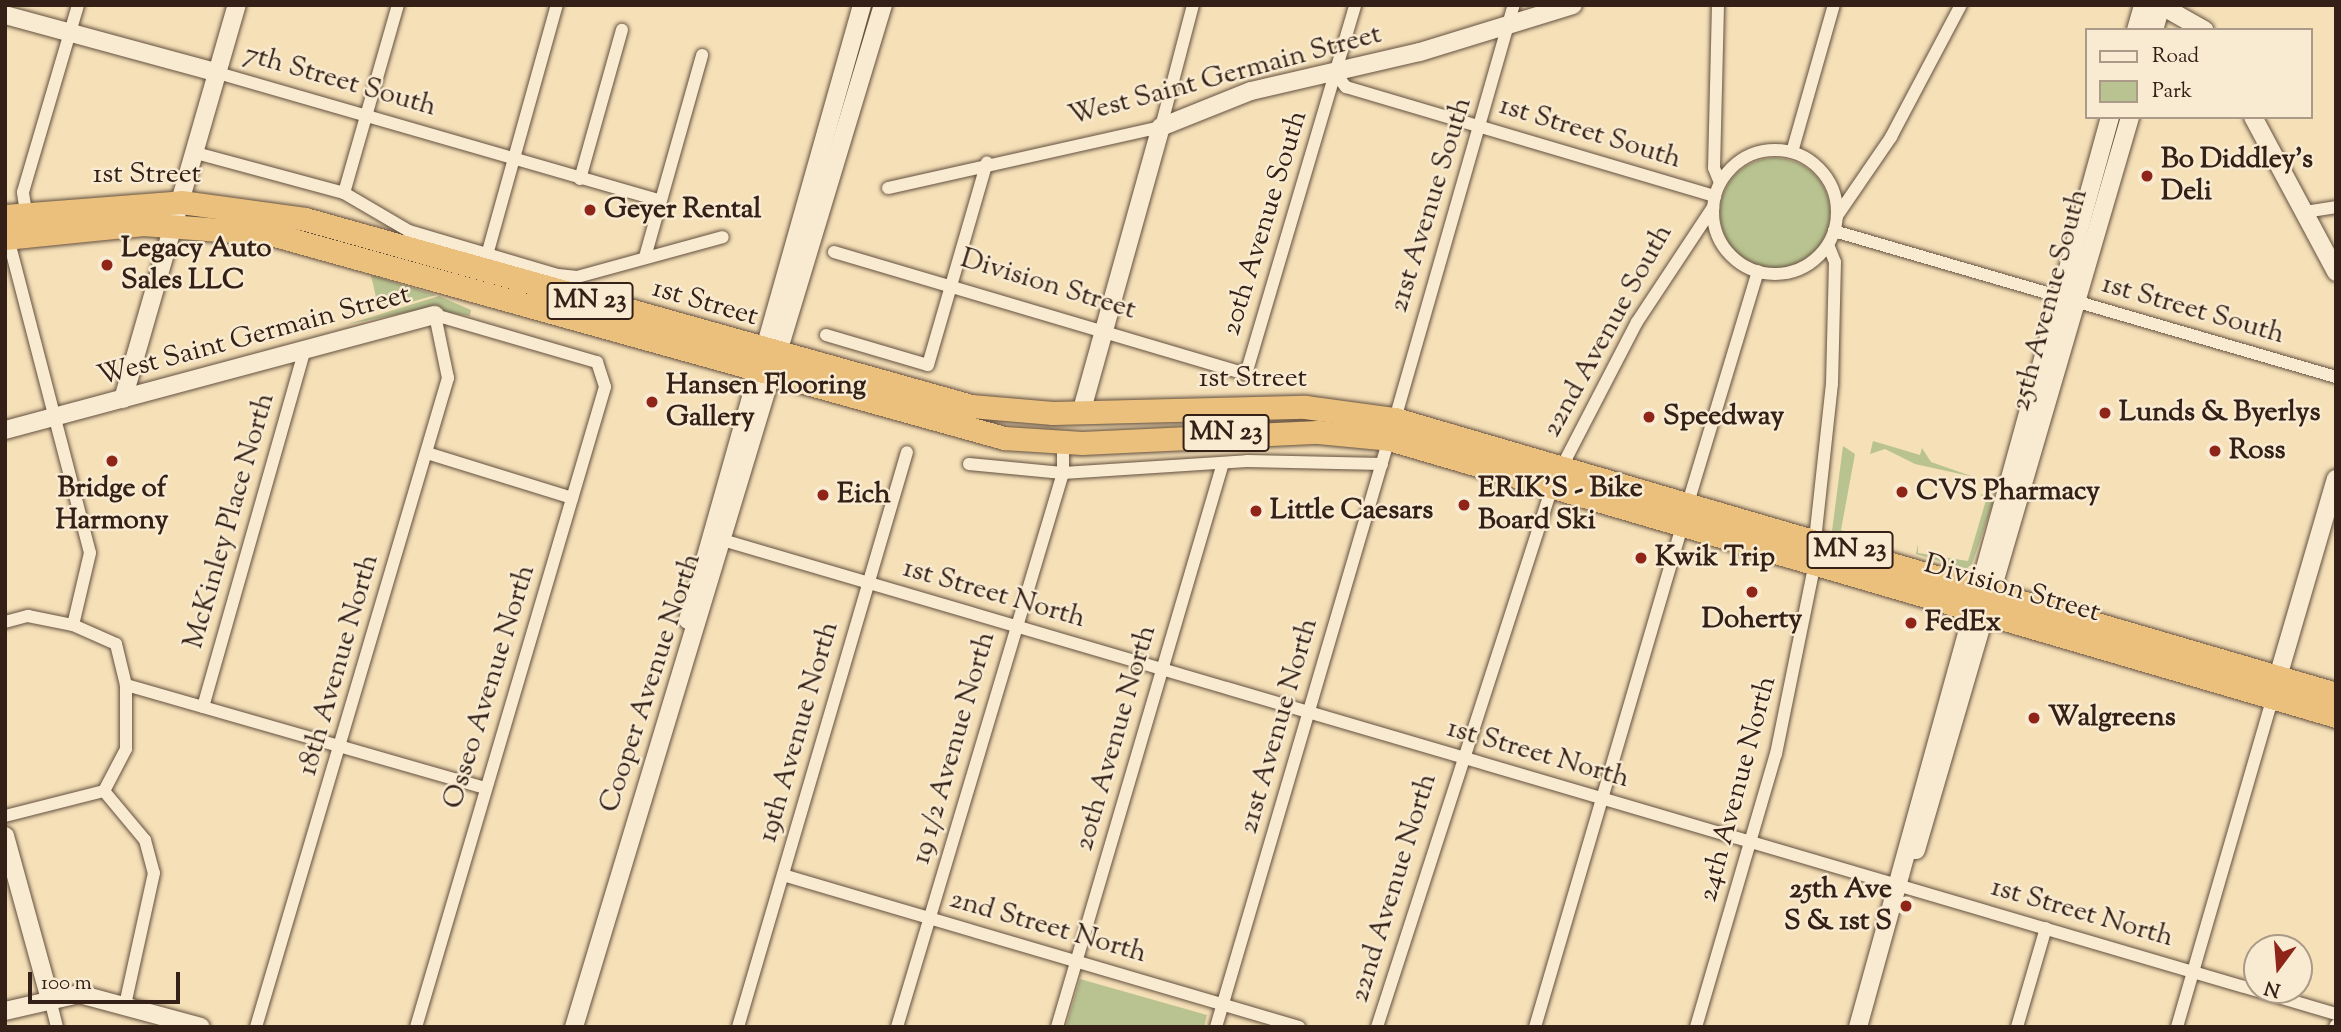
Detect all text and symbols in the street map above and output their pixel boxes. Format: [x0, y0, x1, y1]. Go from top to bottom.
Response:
street label: West Saint Germain Street [1065, 18, 1385, 134]
legend [2086, 28, 2313, 119]
street label: 7th Street South [240, 38, 440, 124]
text: Road [2152, 42, 2199, 72]
text: Park [2152, 77, 2192, 107]
street label: 1st Street South [1495, 89, 1685, 177]
street label: 21st Avenue South [1382, 94, 1480, 316]
street label: 20th Avenue South [1215, 106, 1315, 340]
place label: Bo Diddley's Deli [2161, 143, 2313, 209]
street label: 1st Street [93, 158, 201, 192]
marker: Bo Diddley's Deli [2139, 168, 2155, 184]
street label: 25th Avenue South [2004, 185, 2096, 415]
place label: Geyer Rental [604, 193, 761, 227]
marker: Geyer Rental [582, 202, 598, 218]
street label: 22nd Avenue South [1536, 219, 1680, 443]
place label: Legacy Auto Sales LLC [121, 232, 272, 298]
street label: Division Street [956, 242, 1140, 328]
marker: Legacy Auto Sales LLC [99, 257, 115, 273]
street label: 1st Street South [2098, 268, 2288, 352]
street label: 1st Street [648, 272, 762, 334]
street label: West Saint Germain Street [94, 278, 414, 394]
road number: MN 23 [546, 278, 634, 324]
street label: 1st Street [1199, 362, 1307, 396]
place label: Hansen Flooring Gallery [666, 369, 866, 435]
street label: McKinley Place North [177, 389, 283, 653]
marker: Hansen Flooring Gallery [644, 394, 660, 410]
place label: Lunds & Byerlys [2119, 396, 2320, 430]
place label: Speedway [1663, 400, 1784, 434]
marker: Lunds & Byerlys [2097, 405, 2113, 421]
marker: Speedway [1641, 409, 1657, 425]
road number: MN 23 [1182, 410, 1270, 456]
place label: Ross [2229, 434, 2286, 468]
marker: Ross [2207, 443, 2223, 459]
marker: Bridge of Harmony [104, 453, 120, 469]
place label: Bridge of Harmony [55, 472, 169, 538]
place label: ERIK'S - Bike Board Ski [1478, 472, 1643, 538]
place label: CVS Pharmacy [1916, 475, 2100, 509]
place label: Eich [837, 478, 891, 512]
marker: CVS Pharmacy [1894, 484, 1910, 500]
marker: Eich [815, 487, 831, 503]
place label: Little Caesars [1270, 494, 1433, 528]
marker: ERIK'S - Bike Board Ski [1456, 497, 1472, 513]
marker: Little Caesars [1248, 503, 1264, 519]
road number: MN 23 [1806, 528, 1894, 572]
place label: Kwik Trip [1655, 541, 1775, 575]
street label: Division Street [1920, 548, 2104, 630]
street label: Cooper Avenue North [593, 549, 709, 817]
street label: 18th Avenue North [291, 550, 387, 780]
marker: Kwik Trip [1633, 550, 1649, 566]
street label: 1st Street North [899, 552, 1089, 636]
street label: Osseo Avenue North [437, 561, 543, 813]
marker: Doherty [1744, 584, 1760, 600]
place label: Doherty [1702, 603, 1802, 637]
place label: FedEx [1925, 606, 2001, 640]
street label: 21st Avenue North [1232, 614, 1326, 838]
marker: FedEx [1903, 615, 1919, 631]
street label: 19th Avenue North [751, 618, 847, 846]
street label: 20th Avenue North [1068, 621, 1164, 855]
street label: 19 1/2 Avenue North [905, 628, 1003, 868]
street label: 24th Avenue North [1692, 672, 1784, 906]
place label: Walgreens [2048, 701, 2176, 735]
marker: Walgreens [2026, 710, 2042, 726]
street label: 1st Street North [1443, 712, 1633, 796]
street label: 22nd Avenue North [1343, 770, 1445, 1006]
street label: 1st Street North [1987, 871, 2177, 955]
place label: 25th Ave S & 1st S [1784, 873, 1892, 939]
street label: 2nd Street North [946, 883, 1150, 971]
marker: 25th Ave S & 1st S [1898, 898, 1914, 914]
north arrow [2243, 934, 2313, 1004]
scale bar [32, 958, 184, 1002]
text: 100 m [41, 969, 92, 999]
text: N [2262, 973, 2284, 1003]

